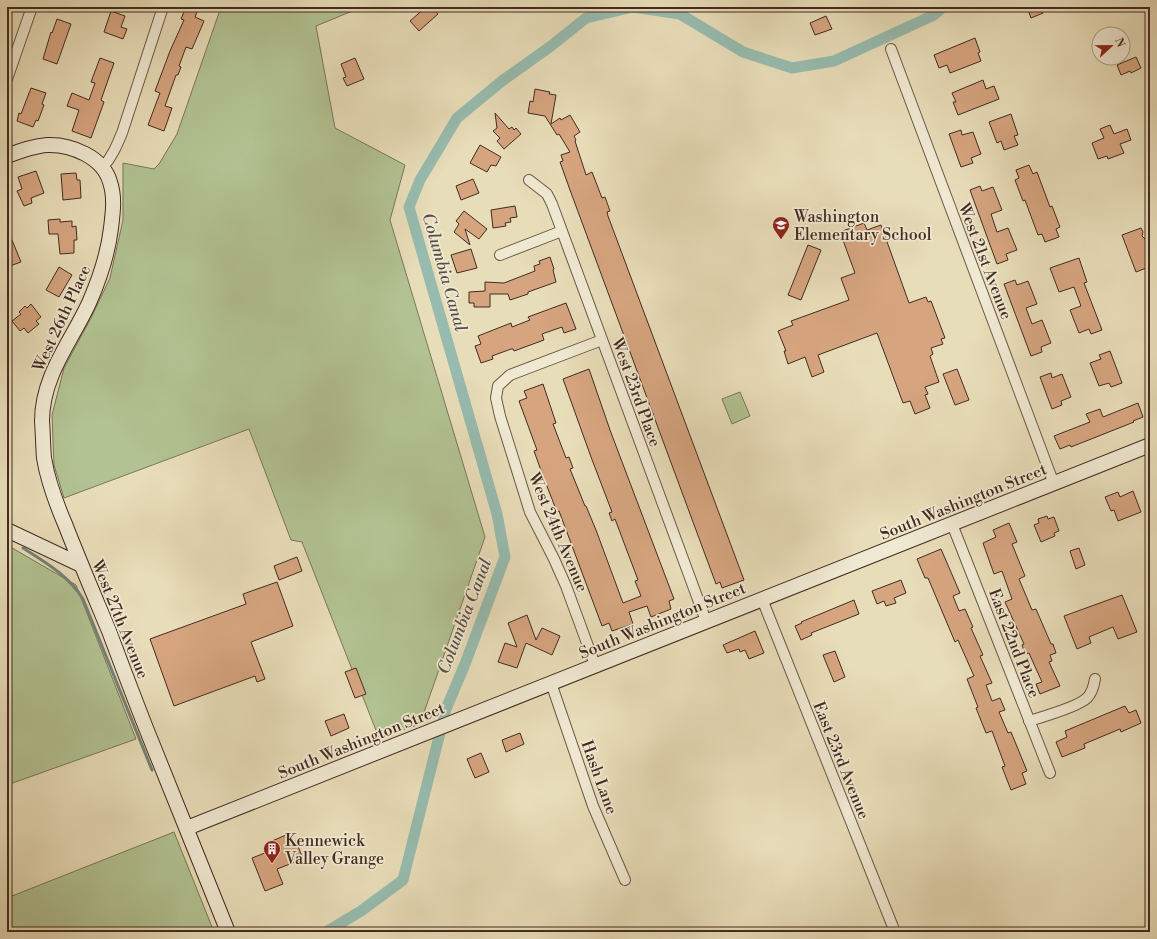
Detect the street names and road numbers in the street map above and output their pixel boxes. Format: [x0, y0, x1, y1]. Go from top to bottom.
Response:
street label: West 21st Avenue [953, 200, 1016, 322]
street label: West 26th Place [28, 262, 95, 376]
street label: West 23rd Place [607, 334, 665, 450]
street label: South Washington Street [877, 459, 1050, 545]
street label: West 24th Avenue [524, 469, 592, 595]
street label: West 27th Avenue [87, 556, 153, 682]
street label: South Washington Street [576, 578, 749, 664]
street label: East 22nd Place [984, 586, 1044, 701]
street label: South Washington Street [275, 698, 448, 784]
street label: East 23rd Avenue [808, 699, 874, 822]
street label: Hash Lane [576, 738, 622, 817]

